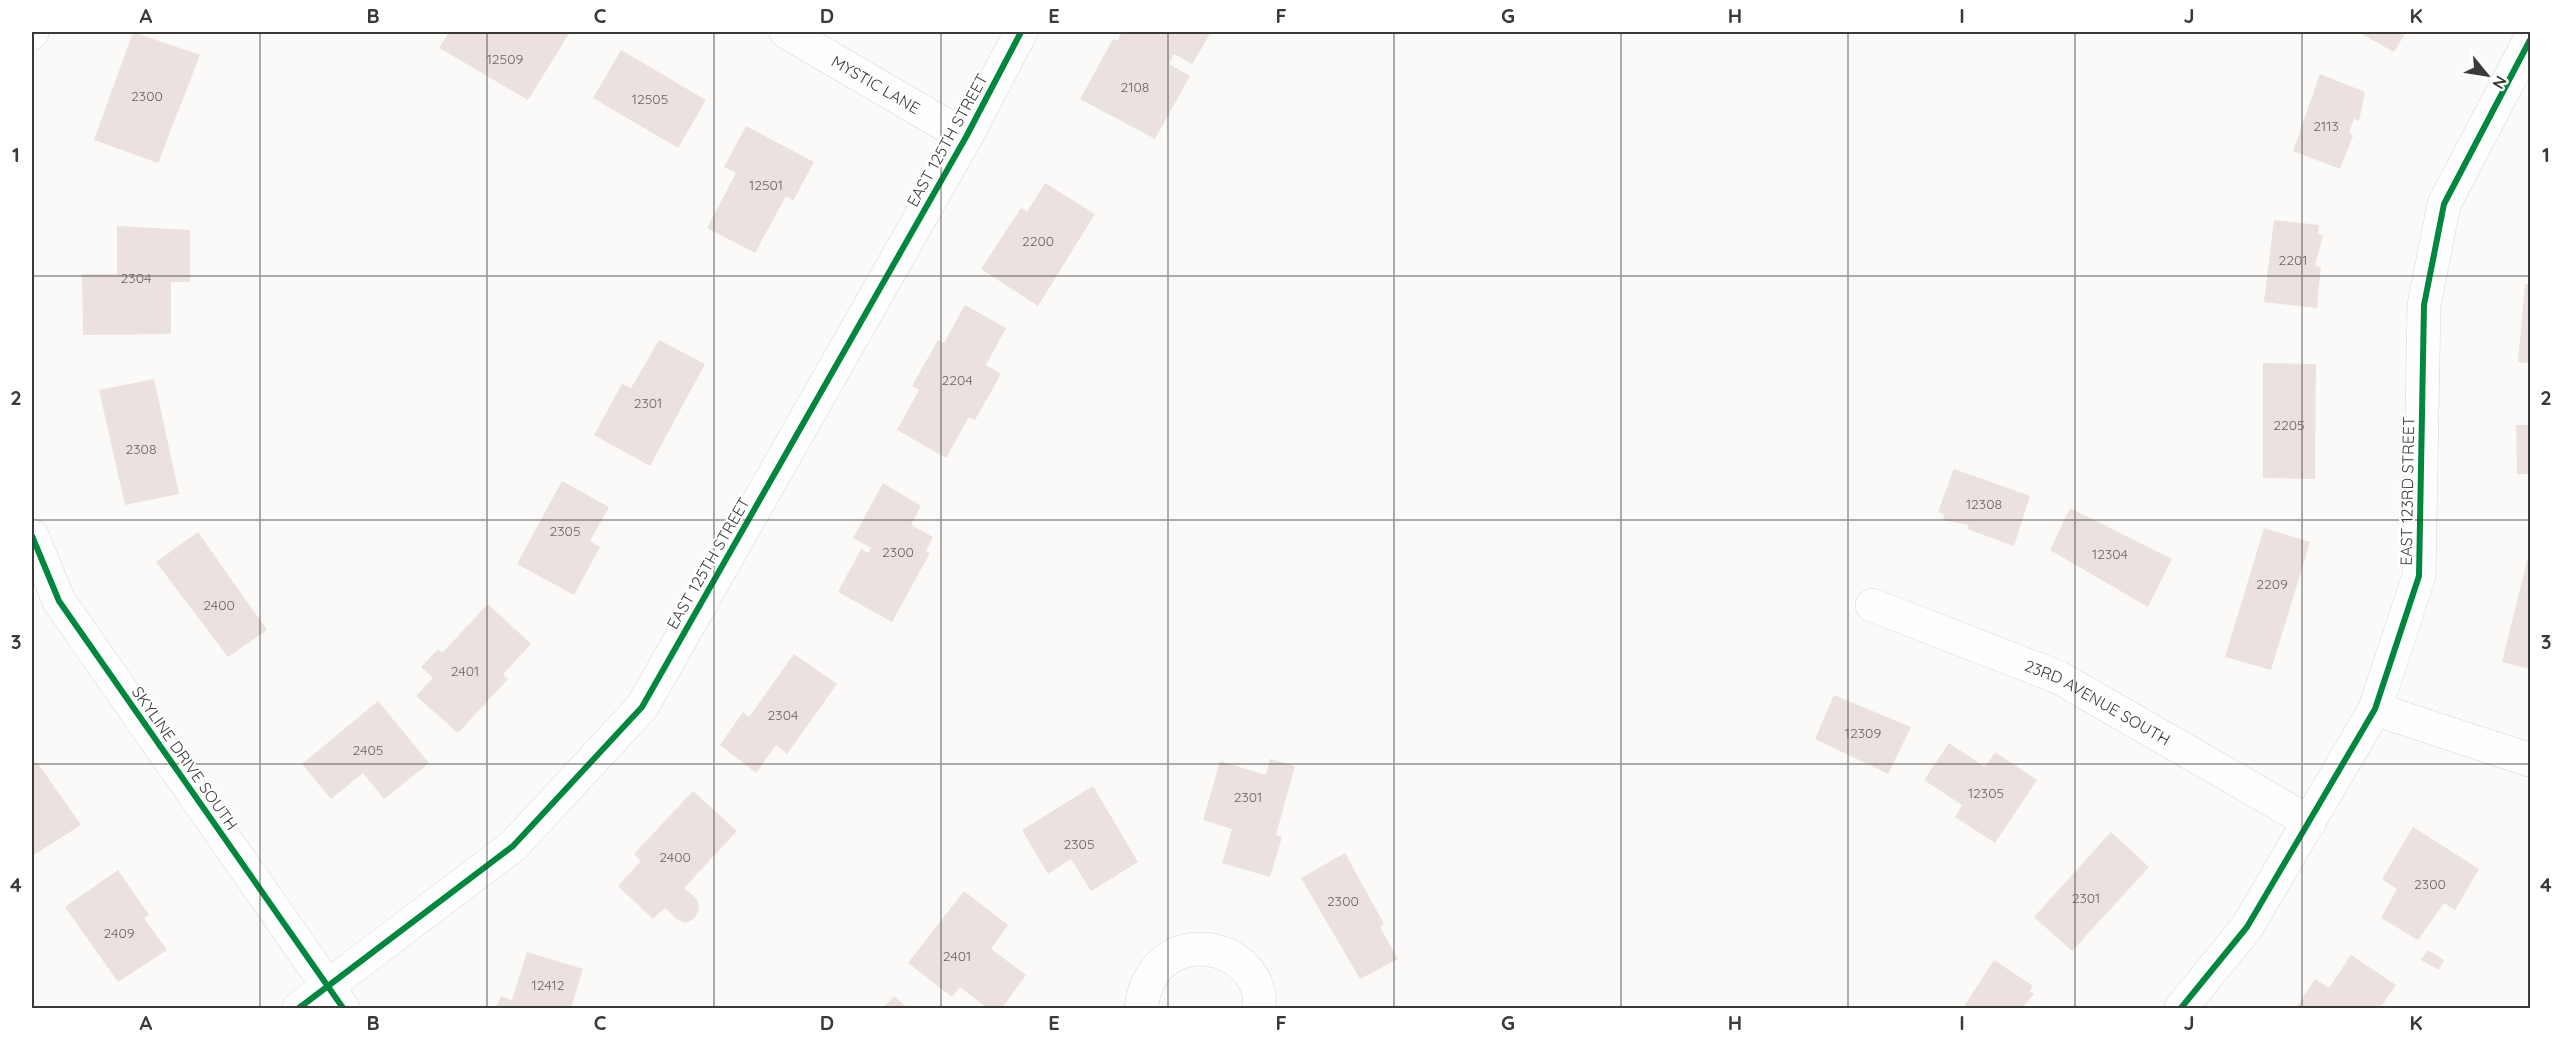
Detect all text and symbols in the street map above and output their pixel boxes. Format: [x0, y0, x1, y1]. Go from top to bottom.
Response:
text: A [140, 3, 153, 28]
text: B [366, 3, 380, 28]
text: C [594, 3, 607, 28]
text: D [820, 3, 834, 28]
text: E [1048, 3, 1060, 28]
text: F [1275, 3, 1287, 28]
text: G [1501, 3, 1515, 28]
text: H [1728, 3, 1742, 28]
text: I [1959, 3, 1965, 28]
text: J [2183, 3, 2195, 28]
text: K [2409, 3, 2423, 28]
north arrow [2457, 45, 2517, 105]
house number: 12509 [487, 50, 524, 68]
street label: MYSTIC LANE [828, 51, 924, 118]
street label: EAST 125TH STREET [902, 70, 992, 210]
text: N [2488, 72, 2512, 93]
house number: 2108 [1121, 78, 1149, 96]
house number: 2300 [131, 87, 163, 105]
house number: 12505 [632, 90, 668, 108]
house number: 2113 [2313, 117, 2339, 135]
text: 1 [12, 142, 20, 167]
text: 1 [2542, 142, 2550, 167]
house number: 12501 [749, 176, 783, 194]
house number: 2200 [1022, 232, 1054, 250]
house number: 2201 [2278, 251, 2308, 269]
house number: 2304 [121, 269, 151, 287]
house number: 2204 [941, 371, 973, 389]
text: 2 [10, 385, 22, 410]
text: 2 [2540, 385, 2552, 410]
house number: 2301 [634, 394, 662, 412]
house number: 2205 [2273, 416, 2305, 434]
street label: EAST 123RD STREET [2396, 416, 2418, 566]
house number: 2308 [126, 440, 156, 458]
street label: EAST 125TH STREET [662, 493, 754, 632]
house number: 12308 [1966, 495, 2002, 513]
house number: 2305 [549, 522, 581, 540]
house number: 2300 [882, 543, 914, 561]
house number: 12304 [2092, 545, 2128, 563]
house number: 2209 [2256, 575, 2288, 593]
house number: 2400 [203, 596, 235, 614]
text: 3 [11, 629, 21, 654]
text: 3 [2541, 629, 2551, 654]
street label: 23RD AVENUE SOUTH [2022, 655, 2174, 750]
house number: 2401 [451, 662, 479, 680]
street label: SKYLINE DRIVE SOUTH [128, 682, 242, 834]
house number: 2304 [768, 706, 798, 724]
house number: 12309 [1845, 724, 1881, 742]
house number: 2405 [353, 741, 383, 759]
house number: 12305 [1968, 784, 2004, 802]
house number: 2301 [1234, 788, 1262, 806]
house number: 2305 [1063, 835, 1095, 853]
house number: 2400 [659, 848, 691, 866]
text: 4 [10, 872, 22, 897]
text: 4 [2540, 872, 2552, 897]
house number: 2300 [2414, 875, 2446, 893]
house number: 2301 [2072, 889, 2100, 907]
house number: 2300 [1327, 892, 1359, 910]
house number: 2409 [103, 924, 135, 942]
house number: 2401 [943, 947, 971, 965]
house number: 12412 [532, 976, 565, 994]
text: A [140, 1010, 153, 1035]
text: B [366, 1010, 380, 1035]
text: C [594, 1010, 607, 1035]
text: D [820, 1010, 834, 1035]
text: E [1048, 1010, 1060, 1035]
text: F [1275, 1010, 1287, 1035]
text: G [1501, 1010, 1515, 1035]
text: H [1728, 1010, 1742, 1035]
text: I [1959, 1010, 1965, 1035]
text: J [2183, 1010, 2195, 1035]
text: K [2409, 1010, 2423, 1035]

